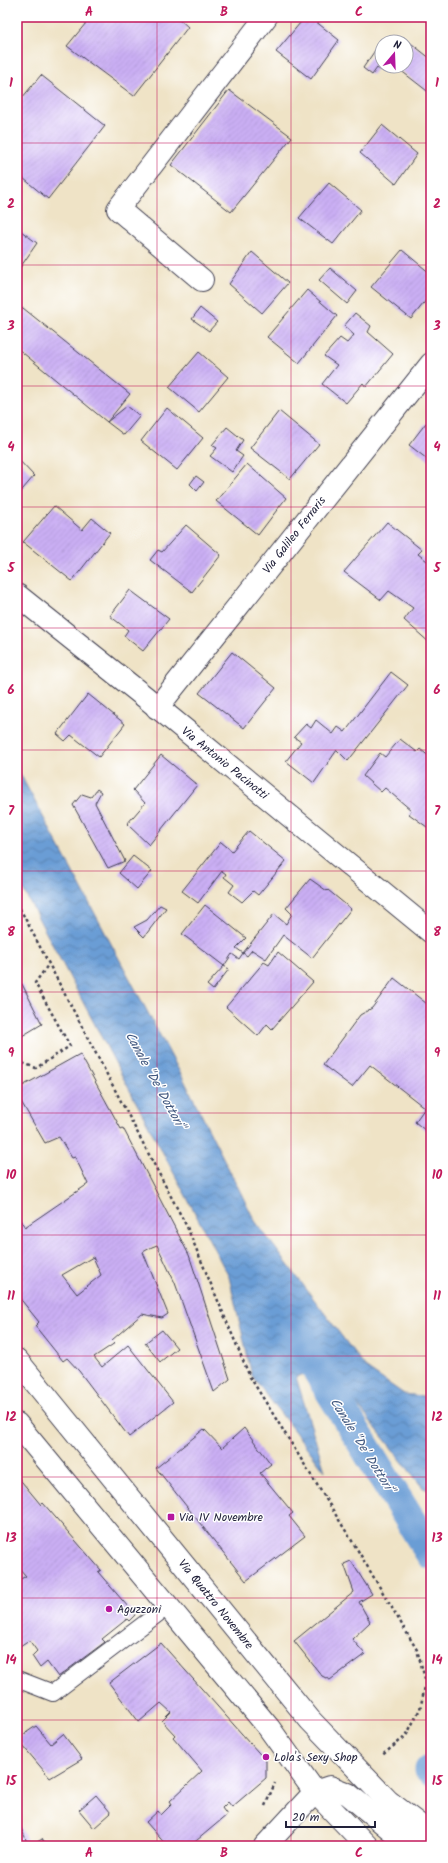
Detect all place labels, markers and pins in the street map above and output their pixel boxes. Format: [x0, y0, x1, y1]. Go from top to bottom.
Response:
place label: Via IV Novembre [179, 1508, 263, 1527]
marker: Via IV Novembre [166, 1512, 176, 1522]
place label: Aguzzoni [117, 1600, 162, 1619]
marker: Aguzzoni [104, 1604, 114, 1614]
place label: Lola's Sexy Shop [274, 1748, 358, 1767]
marker: Lola's Sexy Shop [261, 1752, 271, 1762]

